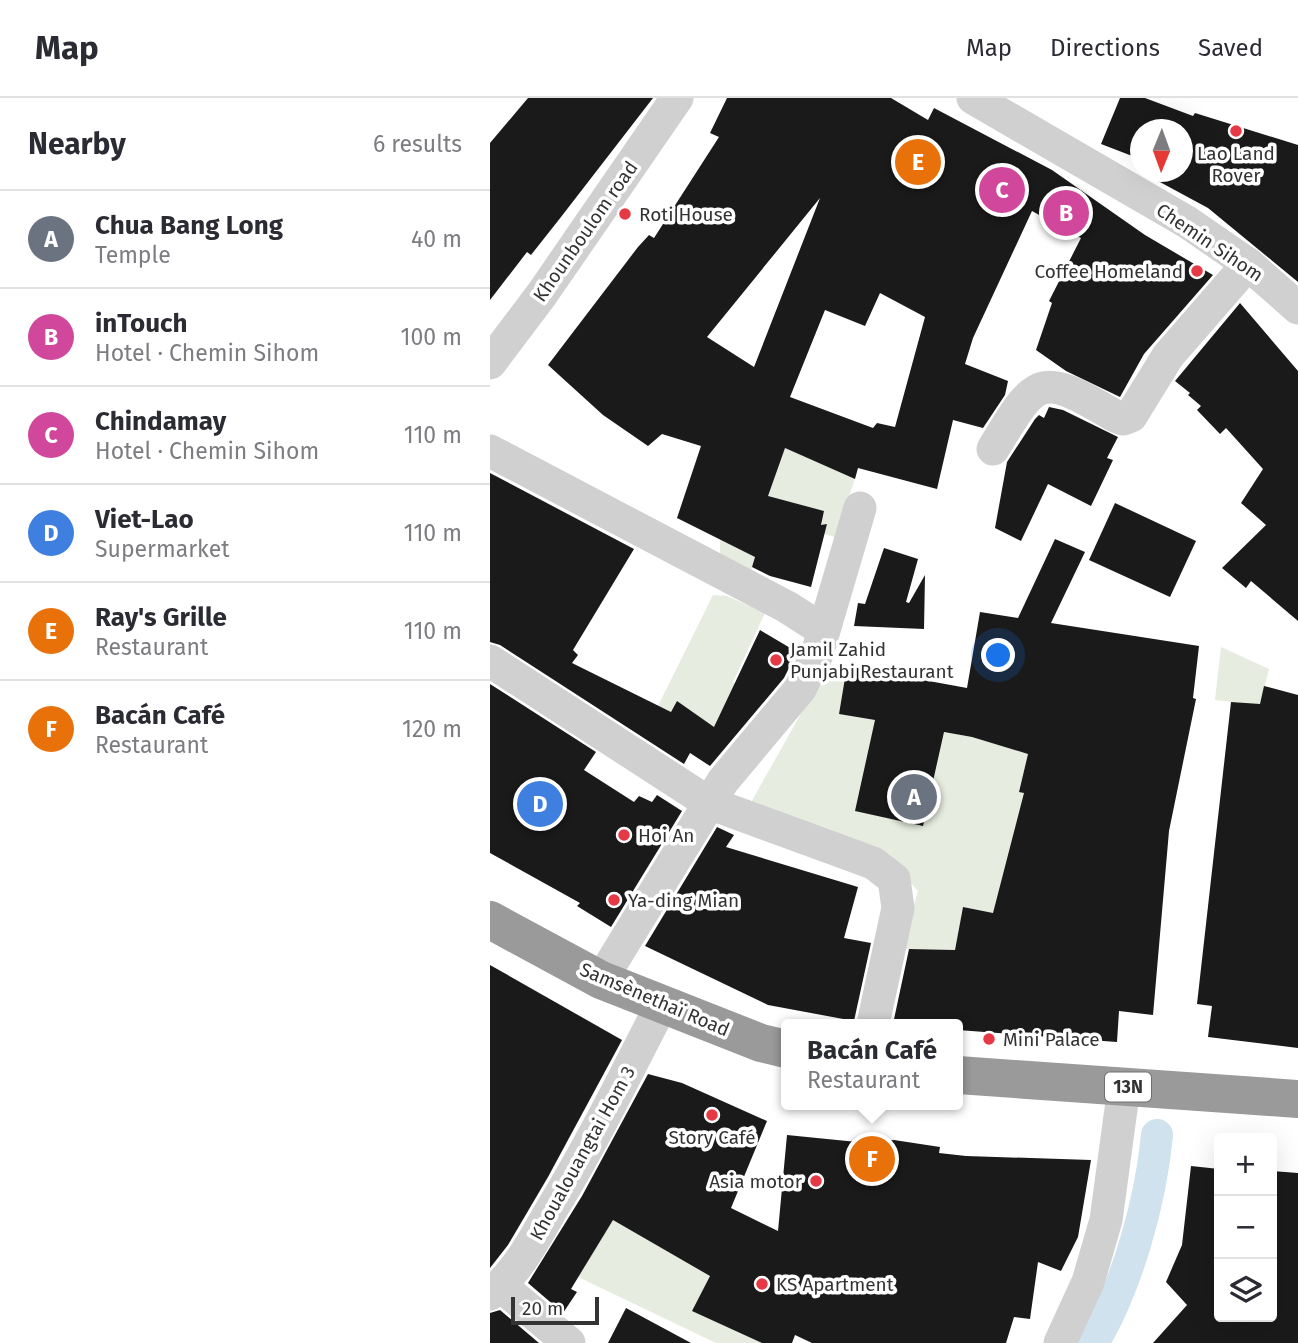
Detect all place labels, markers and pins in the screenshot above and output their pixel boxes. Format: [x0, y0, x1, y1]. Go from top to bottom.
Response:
marker: Lao Land Rover [1228, 123, 1244, 139]
pin: E [895, 136, 941, 188]
place label: Lao Land Rover [1197, 142, 1275, 187]
pin: C [979, 164, 1025, 216]
pin: B [1043, 187, 1089, 239]
place label: Roti House [639, 203, 733, 226]
marker: Roti House [617, 206, 633, 222]
place label: Coffee Homeland [1034, 260, 1183, 283]
marker: Coffee Homeland [1189, 263, 1205, 279]
place label: Jamil Zahid Punjabi Restaurant [790, 638, 954, 683]
marker: Jamil Zahid Punjabi Restaurant [768, 652, 784, 668]
pin: A [891, 771, 937, 823]
pin: D [517, 778, 563, 830]
place label: Hoi An [638, 824, 694, 847]
marker: Hoi An [616, 827, 632, 843]
place label: Ya-ding Mian [628, 889, 739, 912]
marker: Ya-ding Mian [606, 892, 622, 908]
place label: Mini Palace [1003, 1028, 1100, 1051]
marker: Mini Palace [981, 1031, 997, 1047]
marker: Story Café [704, 1107, 720, 1123]
place label: Story Café [668, 1126, 756, 1149]
pin: F [849, 1133, 895, 1185]
place label: Asia motor [709, 1170, 803, 1193]
marker: Asia motor [808, 1173, 824, 1189]
place label: KS Apartment [776, 1273, 894, 1296]
marker: KS Apartment [754, 1276, 770, 1292]

